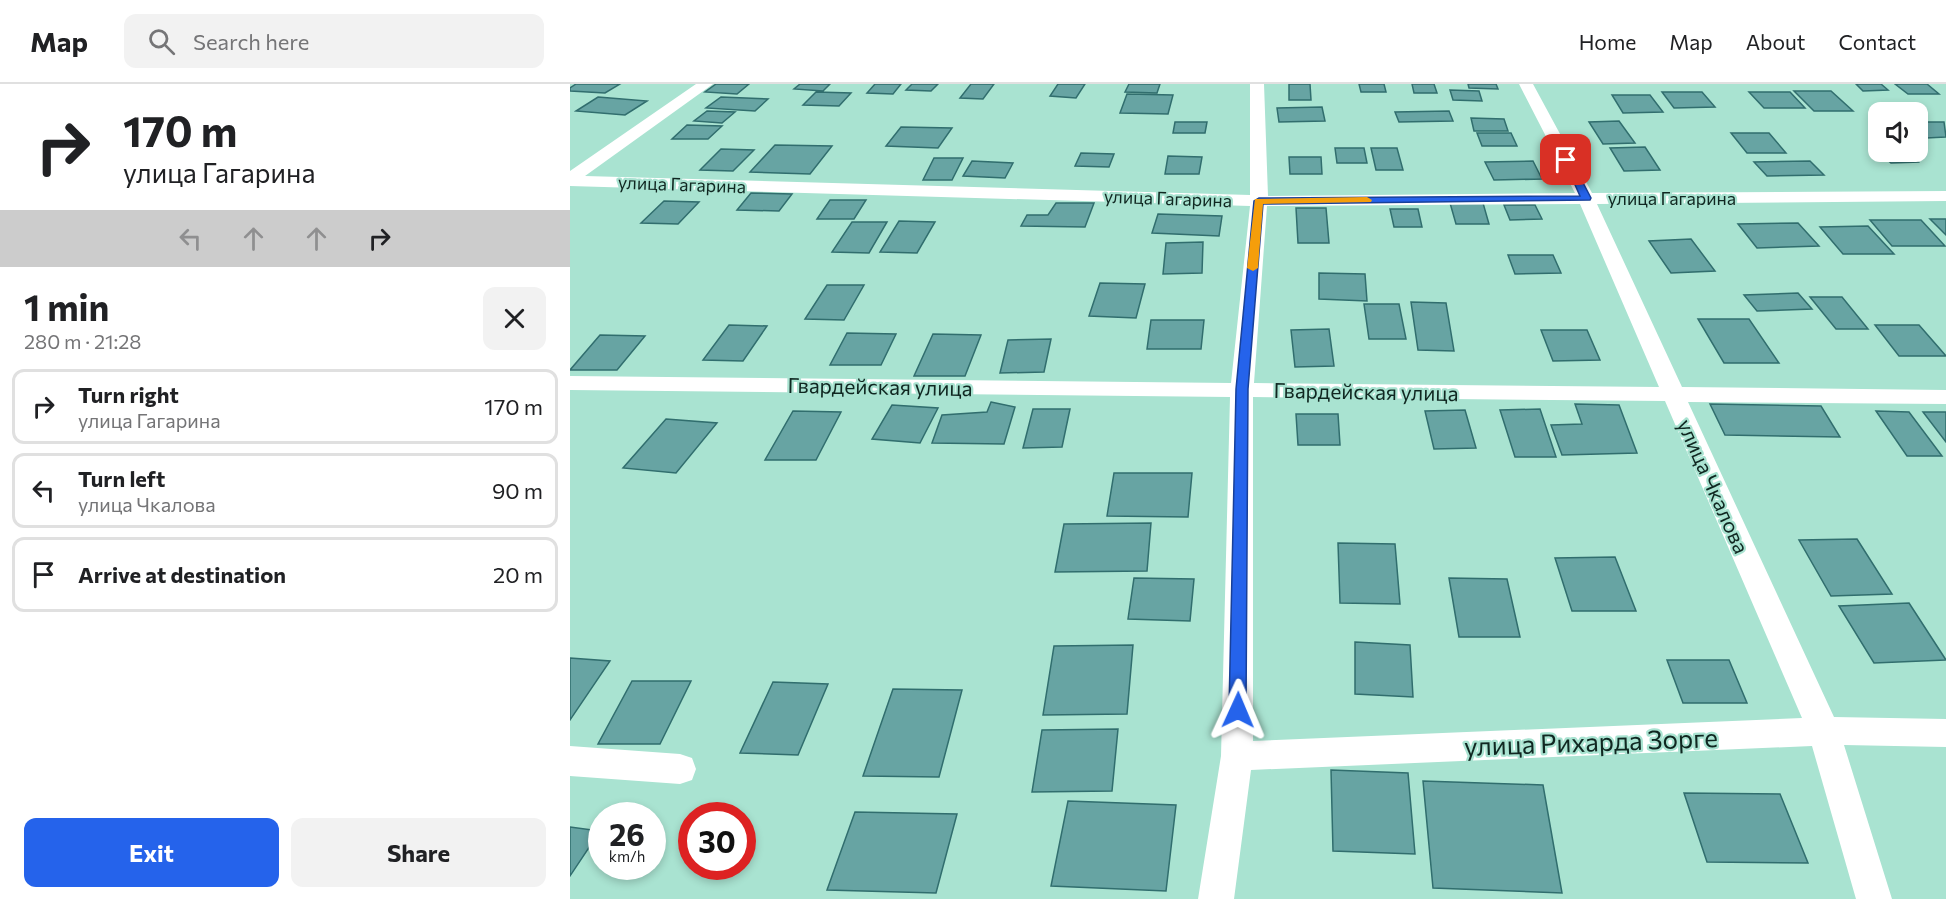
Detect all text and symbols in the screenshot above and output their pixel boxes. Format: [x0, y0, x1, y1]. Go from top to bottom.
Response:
search box [124, 14, 544, 68]
text: Map [30, 24, 88, 58]
icon: search [145, 25, 178, 58]
text: Search here [193, 28, 309, 55]
text: Home [1579, 29, 1636, 54]
text: Map [1669, 29, 1713, 54]
text: About [1746, 29, 1805, 54]
text: Contact [1838, 29, 1916, 54]
map controls [1868, 102, 1928, 162]
button: sound [1868, 102, 1928, 162]
text: 170 m [123, 104, 237, 156]
icon: right [24, 108, 102, 186]
pin [1540, 134, 1591, 185]
icon: arrive [1549, 143, 1582, 176]
text: улица Гагарина [123, 156, 315, 189]
street label: улица Гагарина [618, 171, 746, 197]
street label: улица Гагарина [1104, 185, 1232, 211]
street label: улица Гагарина [1608, 187, 1736, 209]
icon: left [174, 222, 207, 255]
icon: ahead [237, 222, 270, 255]
icon: ahead [300, 222, 333, 255]
icon: right [363, 222, 396, 255]
text: 1 min [24, 284, 109, 328]
button: close [483, 287, 546, 350]
text: 280 m · 21:28 [24, 329, 141, 353]
street label: Гвардейская улица [787, 372, 973, 400]
street label: Гвардейская улица [1273, 377, 1459, 405]
text: Turn right [78, 381, 179, 408]
icon: right [27, 390, 60, 423]
text: 170 m [484, 393, 543, 420]
text: улица Гагарина [78, 408, 221, 432]
street label: улица Чкалова [1673, 415, 1755, 557]
text: Turn left [78, 465, 165, 492]
icon: left [27, 474, 60, 507]
text: 90 m [492, 477, 543, 504]
text: улица Чкалова [78, 492, 216, 516]
icon: arrive [27, 558, 60, 591]
text: Arrive at destination [78, 561, 286, 588]
text: 20 m [493, 561, 543, 588]
position arrow [1206, 678, 1270, 742]
street label: улица Рихарда Зорге [1464, 721, 1718, 761]
speed limit sign: 30 [678, 802, 756, 880]
text: 26 [609, 815, 645, 852]
button: Exit [24, 818, 279, 887]
button: Share [291, 818, 546, 887]
text: km/h [609, 847, 645, 865]

